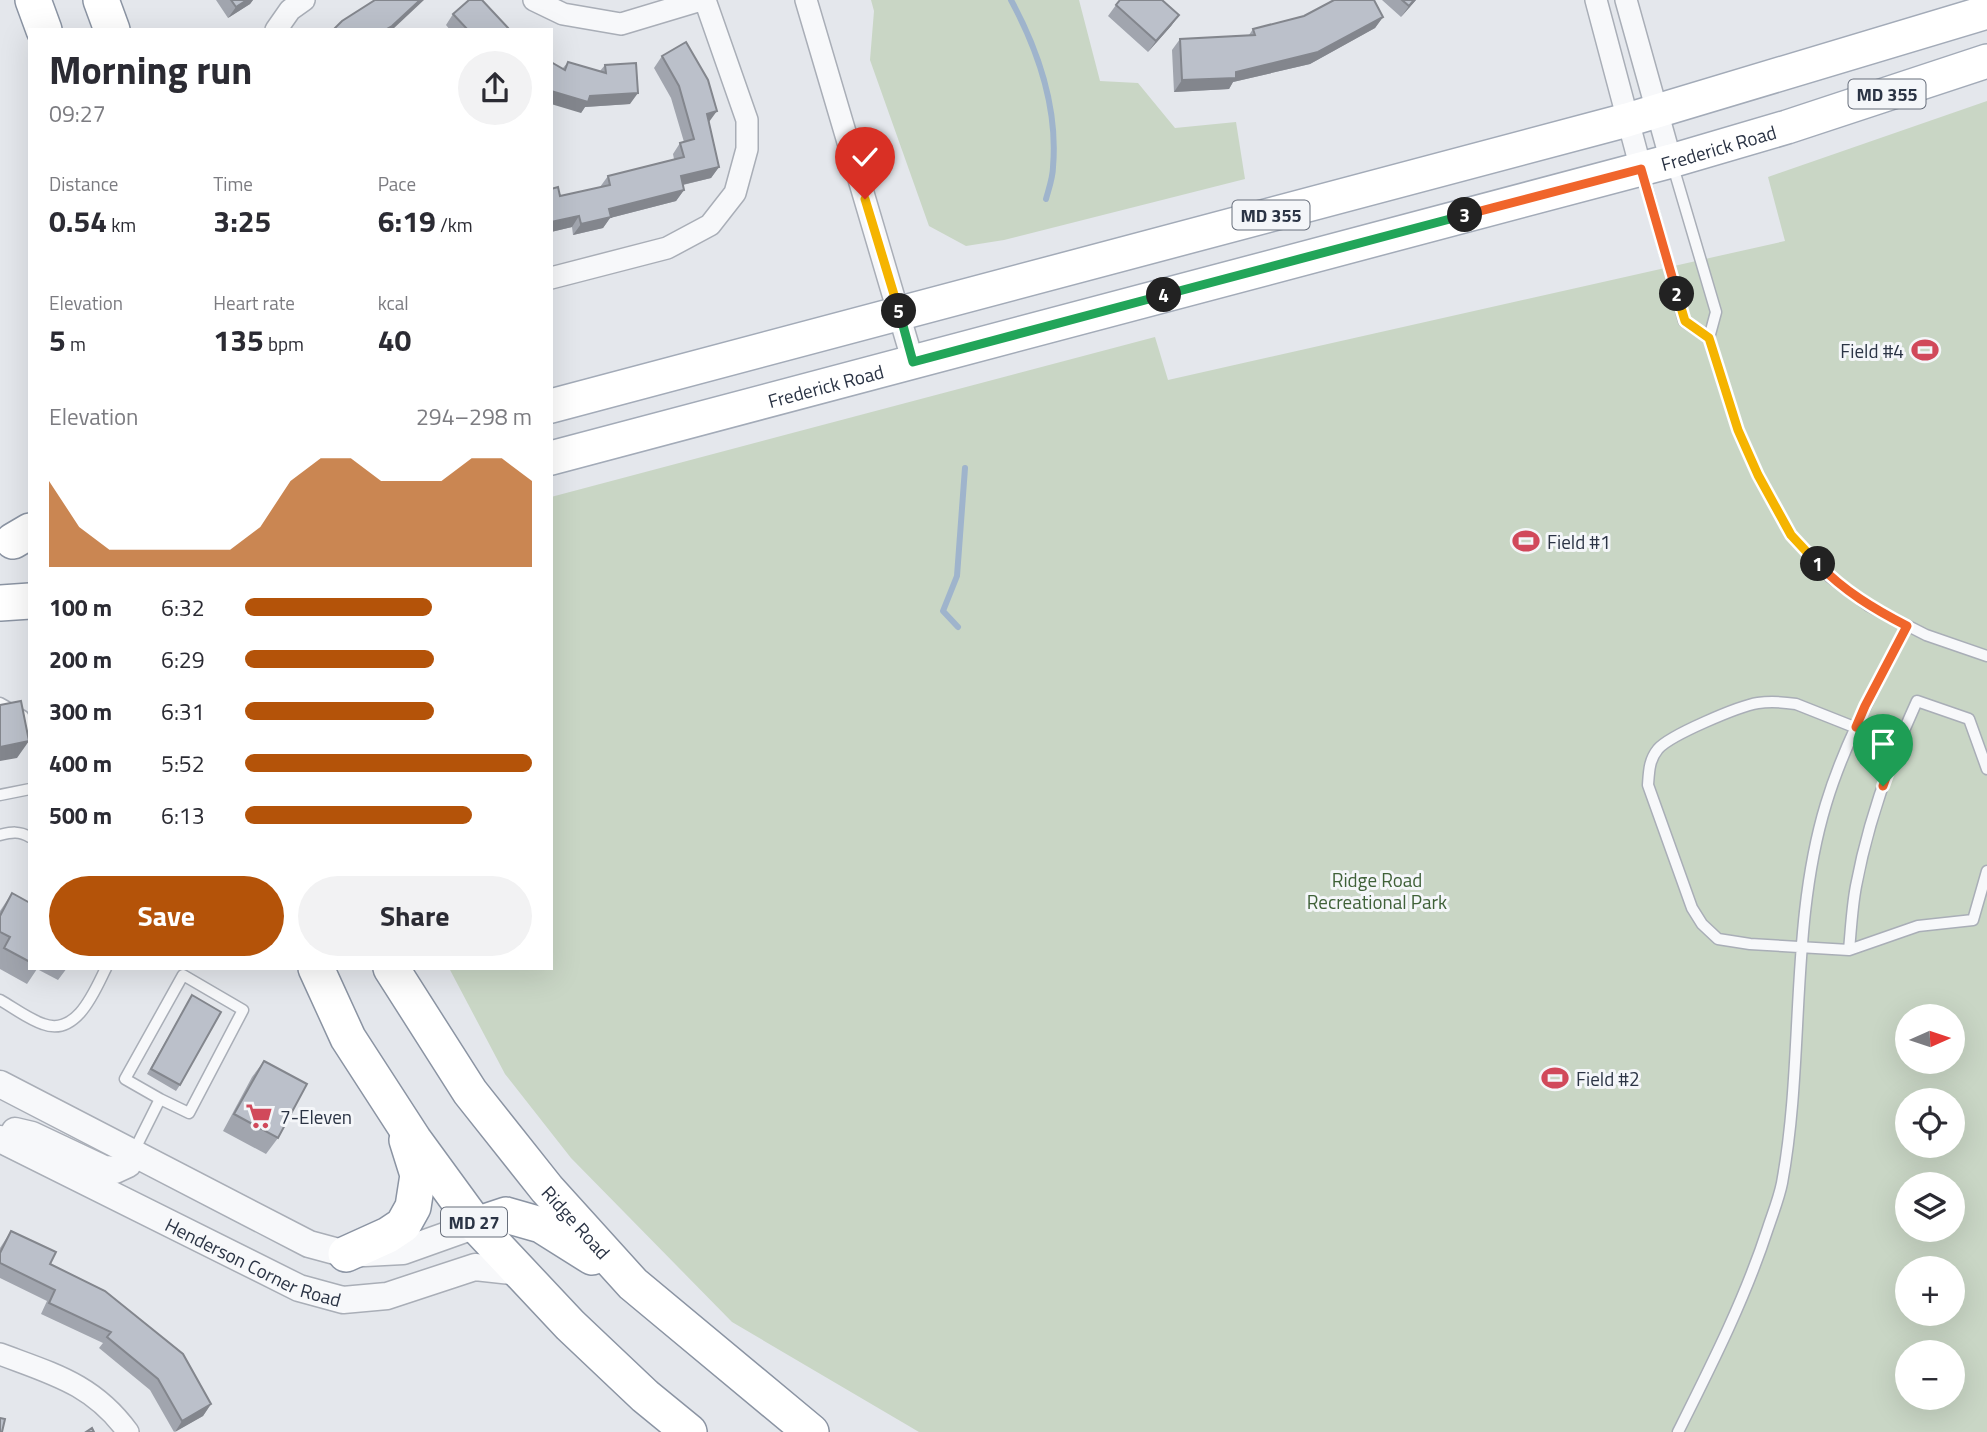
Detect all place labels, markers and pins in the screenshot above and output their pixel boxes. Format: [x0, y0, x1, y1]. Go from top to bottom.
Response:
pin [835, 127, 895, 199]
pin: 3 [1448, 198, 1482, 232]
pin: 2 [1660, 276, 1694, 312]
pin: 4 [1146, 278, 1182, 312]
pin: 5 [881, 294, 916, 328]
sports icon: Field #4 [1910, 335, 1940, 365]
place label: Field #4 [1840, 336, 1904, 365]
sports icon: Field #1 [1511, 526, 1541, 556]
place label: Field #1 [1547, 527, 1611, 556]
pin: 1 [1800, 546, 1836, 582]
pin [1853, 714, 1913, 786]
sports icon: Field #2 [1540, 1063, 1570, 1093]
place label: Field #2 [1576, 1064, 1640, 1093]
supermarket icon: 7-Eleven [244, 1101, 274, 1131]
place label: 7-Eleven [280, 1102, 352, 1131]

